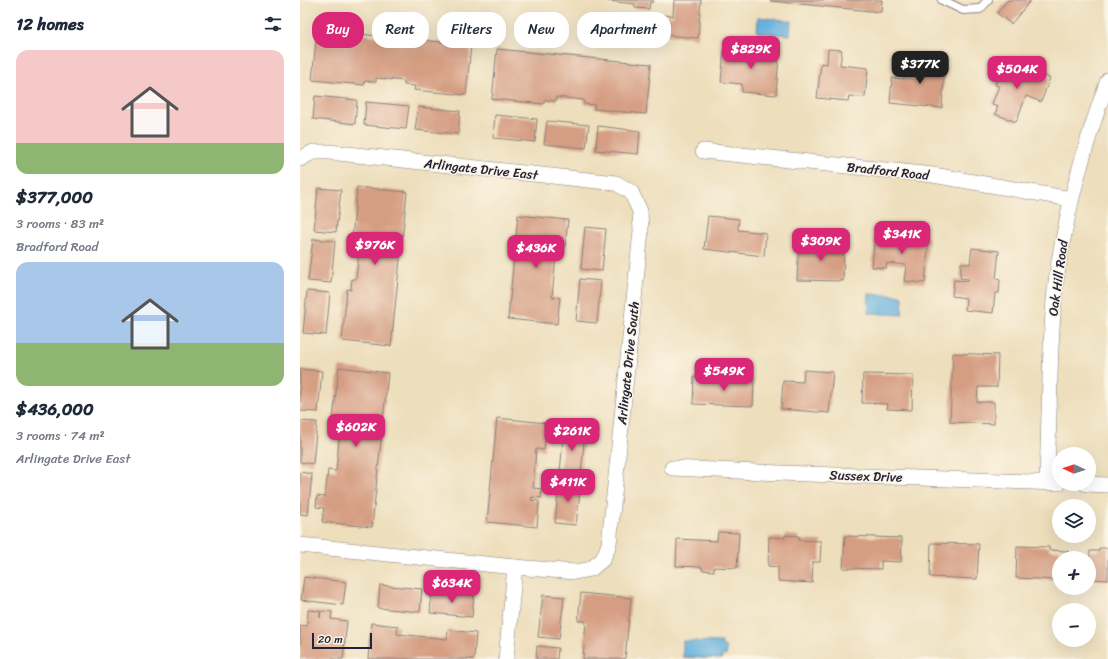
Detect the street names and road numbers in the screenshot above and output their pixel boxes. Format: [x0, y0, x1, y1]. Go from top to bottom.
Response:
street label: Arlingate Drive East [422, 151, 540, 186]
street label: Bradford Road [846, 155, 931, 187]
street label: Oak Hill Road [1041, 237, 1075, 317]
street label: Arlingate Drive South [610, 300, 646, 427]
street label: Sussex Drive [829, 463, 903, 489]

